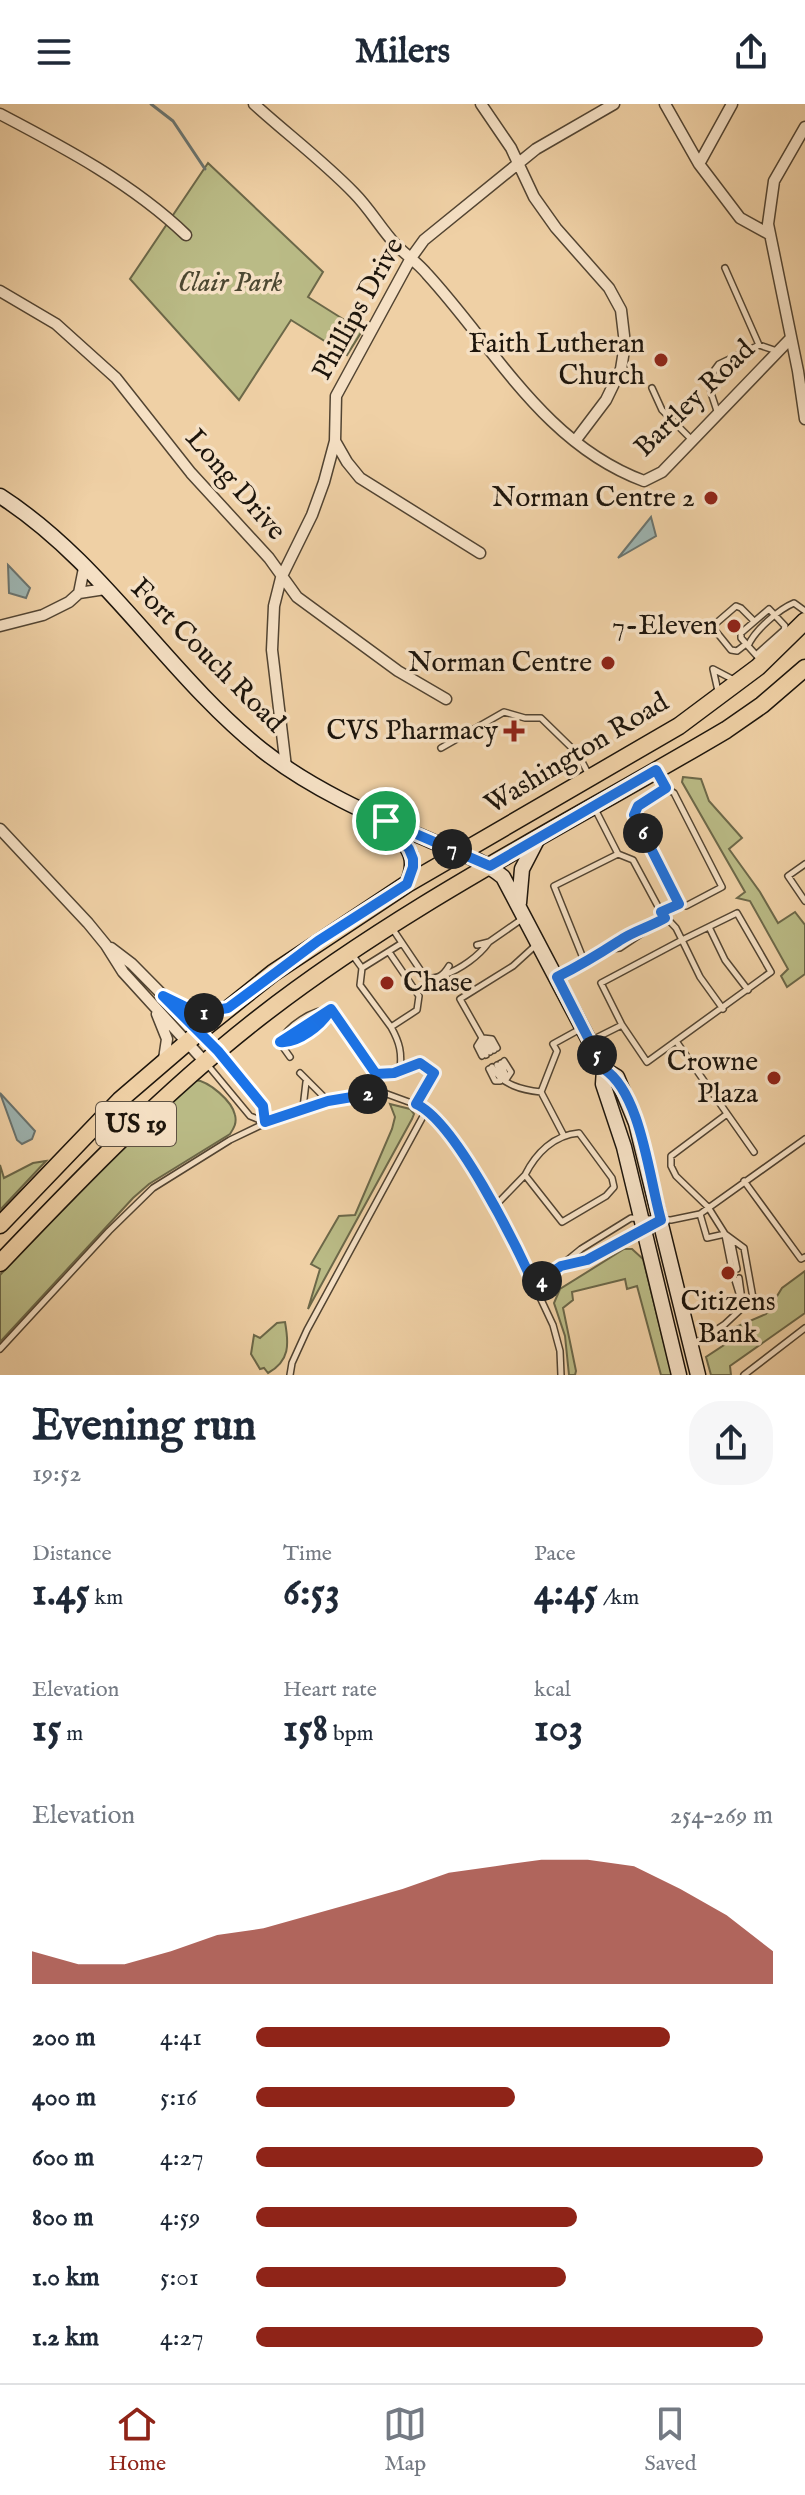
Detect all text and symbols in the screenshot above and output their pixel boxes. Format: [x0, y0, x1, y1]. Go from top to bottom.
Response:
text: Milers [355, 29, 450, 75]
icon: menu [32, 30, 76, 74]
icon: share [729, 30, 773, 74]
street label: Phillips Drive [305, 231, 413, 386]
park label: Clair Park [178, 266, 282, 301]
place label: Faith Lutheran Church [468, 327, 645, 394]
street label: Bartley Road [627, 333, 763, 465]
marker: Faith Lutheran Church [652, 351, 670, 369]
street label: Long Drive [177, 422, 293, 548]
place label: Norman Centre 2 [492, 481, 695, 516]
marker: Norman Centre 2 [702, 489, 720, 507]
street label: Fort Couch Road [122, 571, 292, 741]
place label: 7-Eleven [612, 609, 718, 644]
marker: 7-Eleven [725, 617, 743, 635]
place label: Norman Centre [408, 646, 592, 681]
marker: Norman Centre [599, 654, 617, 672]
street label: Washington Road [479, 685, 675, 823]
place label: CVS Pharmacy [326, 714, 498, 749]
marker: CVS Pharmacy [505, 722, 523, 740]
pin [352, 787, 420, 855]
icon: arrive [364, 799, 408, 843]
pin: 6 [623, 813, 663, 853]
text: 6 [638, 819, 648, 847]
pin: 7 [432, 829, 472, 869]
text: 7 [447, 835, 457, 863]
place label: Chase [403, 966, 473, 1001]
marker: Chase [378, 974, 396, 992]
pin: 1 [184, 993, 224, 1033]
text: 1 [200, 999, 208, 1027]
pin: 5 [577, 1035, 617, 1075]
text: 5 [593, 1041, 601, 1069]
place label: Crowne Plaza [667, 1045, 759, 1112]
marker: Crowne Plaza [765, 1069, 783, 1087]
pin: 2 [348, 1074, 388, 1114]
text: 2 [363, 1080, 373, 1108]
road number: US 19 [96, 1102, 176, 1146]
pin: 4 [522, 1261, 562, 1301]
marker: Citizens Bank [719, 1264, 737, 1282]
text: 4 [537, 1267, 547, 1295]
place label: Citizens Bank [681, 1285, 776, 1352]
text: Evening run [32, 1399, 256, 1455]
button: share [689, 1401, 773, 1485]
text: 19:52 [32, 1457, 81, 1490]
text: Distance [32, 1540, 112, 1568]
text: Time [283, 1540, 332, 1568]
text: Pace [534, 1540, 576, 1568]
text: 1.45 [32, 1568, 90, 1619]
text: 6:53 [283, 1568, 340, 1619]
text: 4:45 [534, 1568, 598, 1619]
text: km [90, 1584, 123, 1612]
text: /km [598, 1584, 639, 1612]
text: Elevation [32, 1676, 119, 1704]
text: Heart rate [283, 1676, 377, 1704]
text: kcal [534, 1676, 571, 1704]
text: 15 [32, 1704, 61, 1755]
text: 158 [283, 1704, 328, 1755]
text: 103 [534, 1704, 583, 1755]
text: m [61, 1720, 83, 1748]
text: bpm [328, 1720, 374, 1748]
text: Elevation [32, 1799, 135, 1832]
text: 254–269 m [670, 1799, 773, 1832]
text: 200 m [32, 2021, 96, 2054]
text: 4:41 [160, 2021, 202, 2054]
text: 400 m [32, 2081, 96, 2114]
text: 5:16 [160, 2081, 197, 2114]
text: 600 m [32, 2141, 94, 2174]
text: 4:27 [160, 2141, 204, 2174]
text: 800 m [32, 2201, 94, 2234]
text: 4:59 [160, 2201, 200, 2234]
text: 1.0 km [32, 2261, 100, 2294]
text: 5:01 [160, 2261, 199, 2294]
text: 1.2 km [32, 2321, 99, 2354]
text: 4:27 [160, 2321, 204, 2354]
tab: Home [109, 2402, 166, 2478]
tab: Map [383, 2402, 427, 2478]
tab: Saved [644, 2402, 696, 2478]

